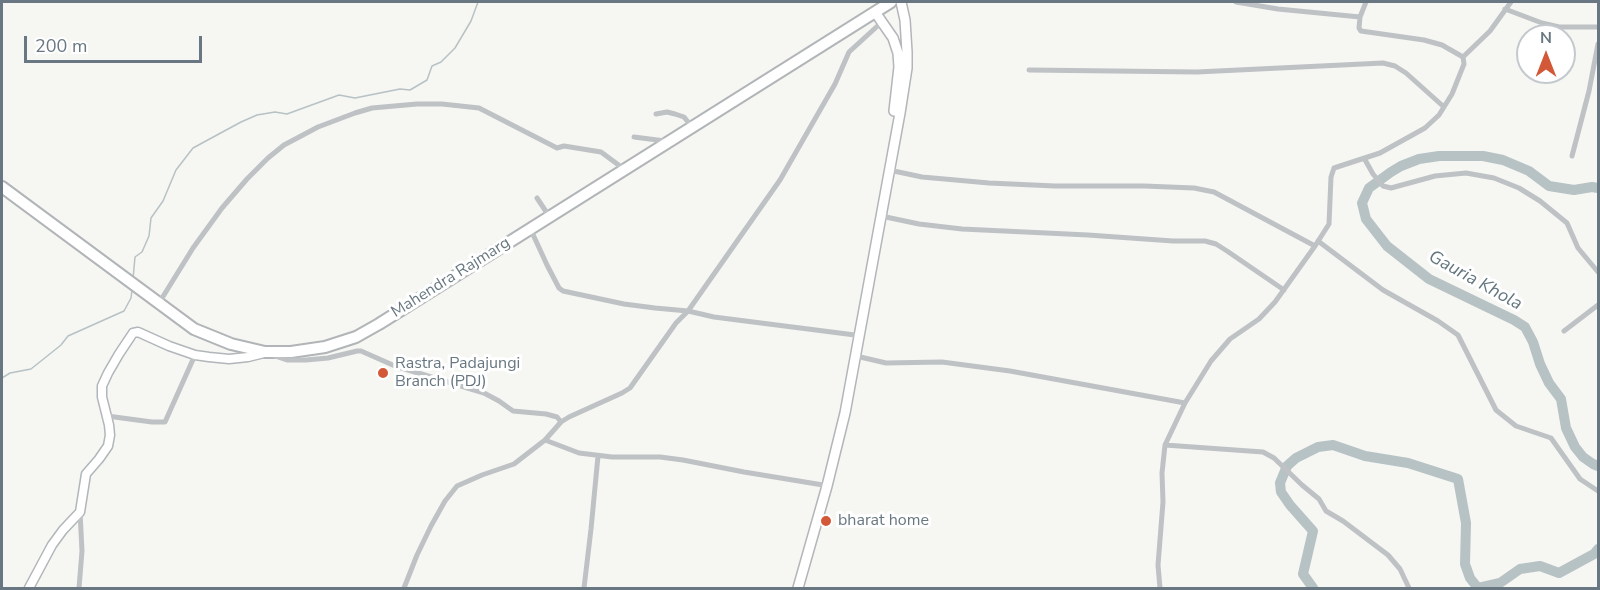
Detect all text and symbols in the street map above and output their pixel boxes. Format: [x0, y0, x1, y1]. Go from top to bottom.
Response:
scale bar [27, 24, 206, 62]
north arrow [1516, 24, 1576, 84]
text: N [1540, 27, 1552, 49]
text: 200 m [35, 34, 87, 58]
street label: Mahendra Rajmarg [388, 234, 514, 322]
water label: Gauria Khola [1424, 246, 1526, 316]
place label: Rastra, Padajungi Branch (PDJ) [395, 354, 520, 392]
marker: Rastra, Padajungi Branch (PDJ) [376, 366, 390, 380]
place label: bharat home [838, 511, 929, 531]
marker: bharat home [819, 514, 833, 528]

